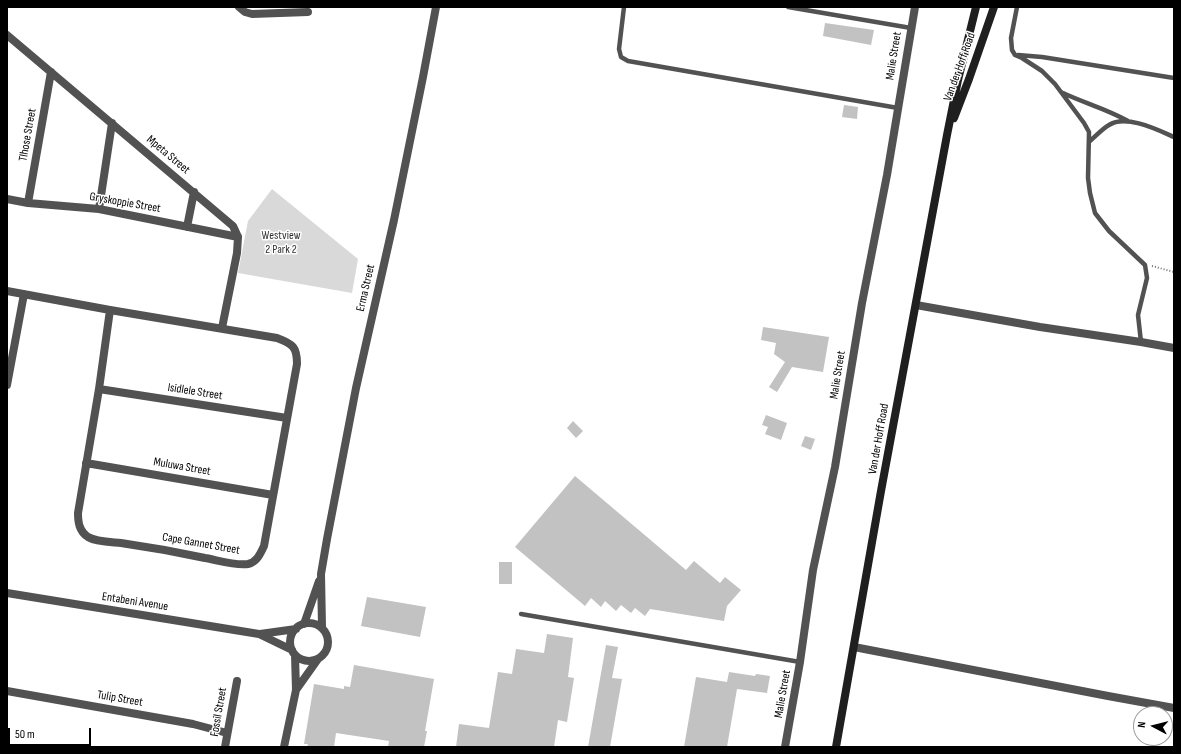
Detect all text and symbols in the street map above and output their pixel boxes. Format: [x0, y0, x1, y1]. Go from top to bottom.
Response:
street label: Malie Street [883, 31, 905, 81]
street label: Van der Hoff Road [941, 31, 979, 103]
street label: Tlhose Street [16, 107, 40, 163]
street label: Mpeta Street [143, 133, 193, 177]
street label: Gryskoppie Street [88, 190, 162, 216]
park label: Westview 2 Park 2 [262, 229, 300, 257]
street label: Erma Street [354, 263, 378, 313]
street label: Malie Street [827, 350, 849, 400]
street label: Isidlele Street [167, 381, 223, 403]
street label: Van der Hoff Road [866, 402, 892, 476]
street label: Muluwa Street [152, 455, 212, 479]
street label: Cape Gannet Street [161, 530, 241, 558]
street label: Entabeni Avenue [101, 590, 169, 614]
street label: Malie Street [772, 669, 794, 719]
street label: Fossil Street [208, 686, 230, 738]
street label: Tulip Street [96, 688, 144, 710]
north arrow [1133, 706, 1173, 746]
scale bar [10, 720, 93, 746]
text: N [1135, 721, 1148, 728]
text: 50 m [15, 727, 35, 742]

